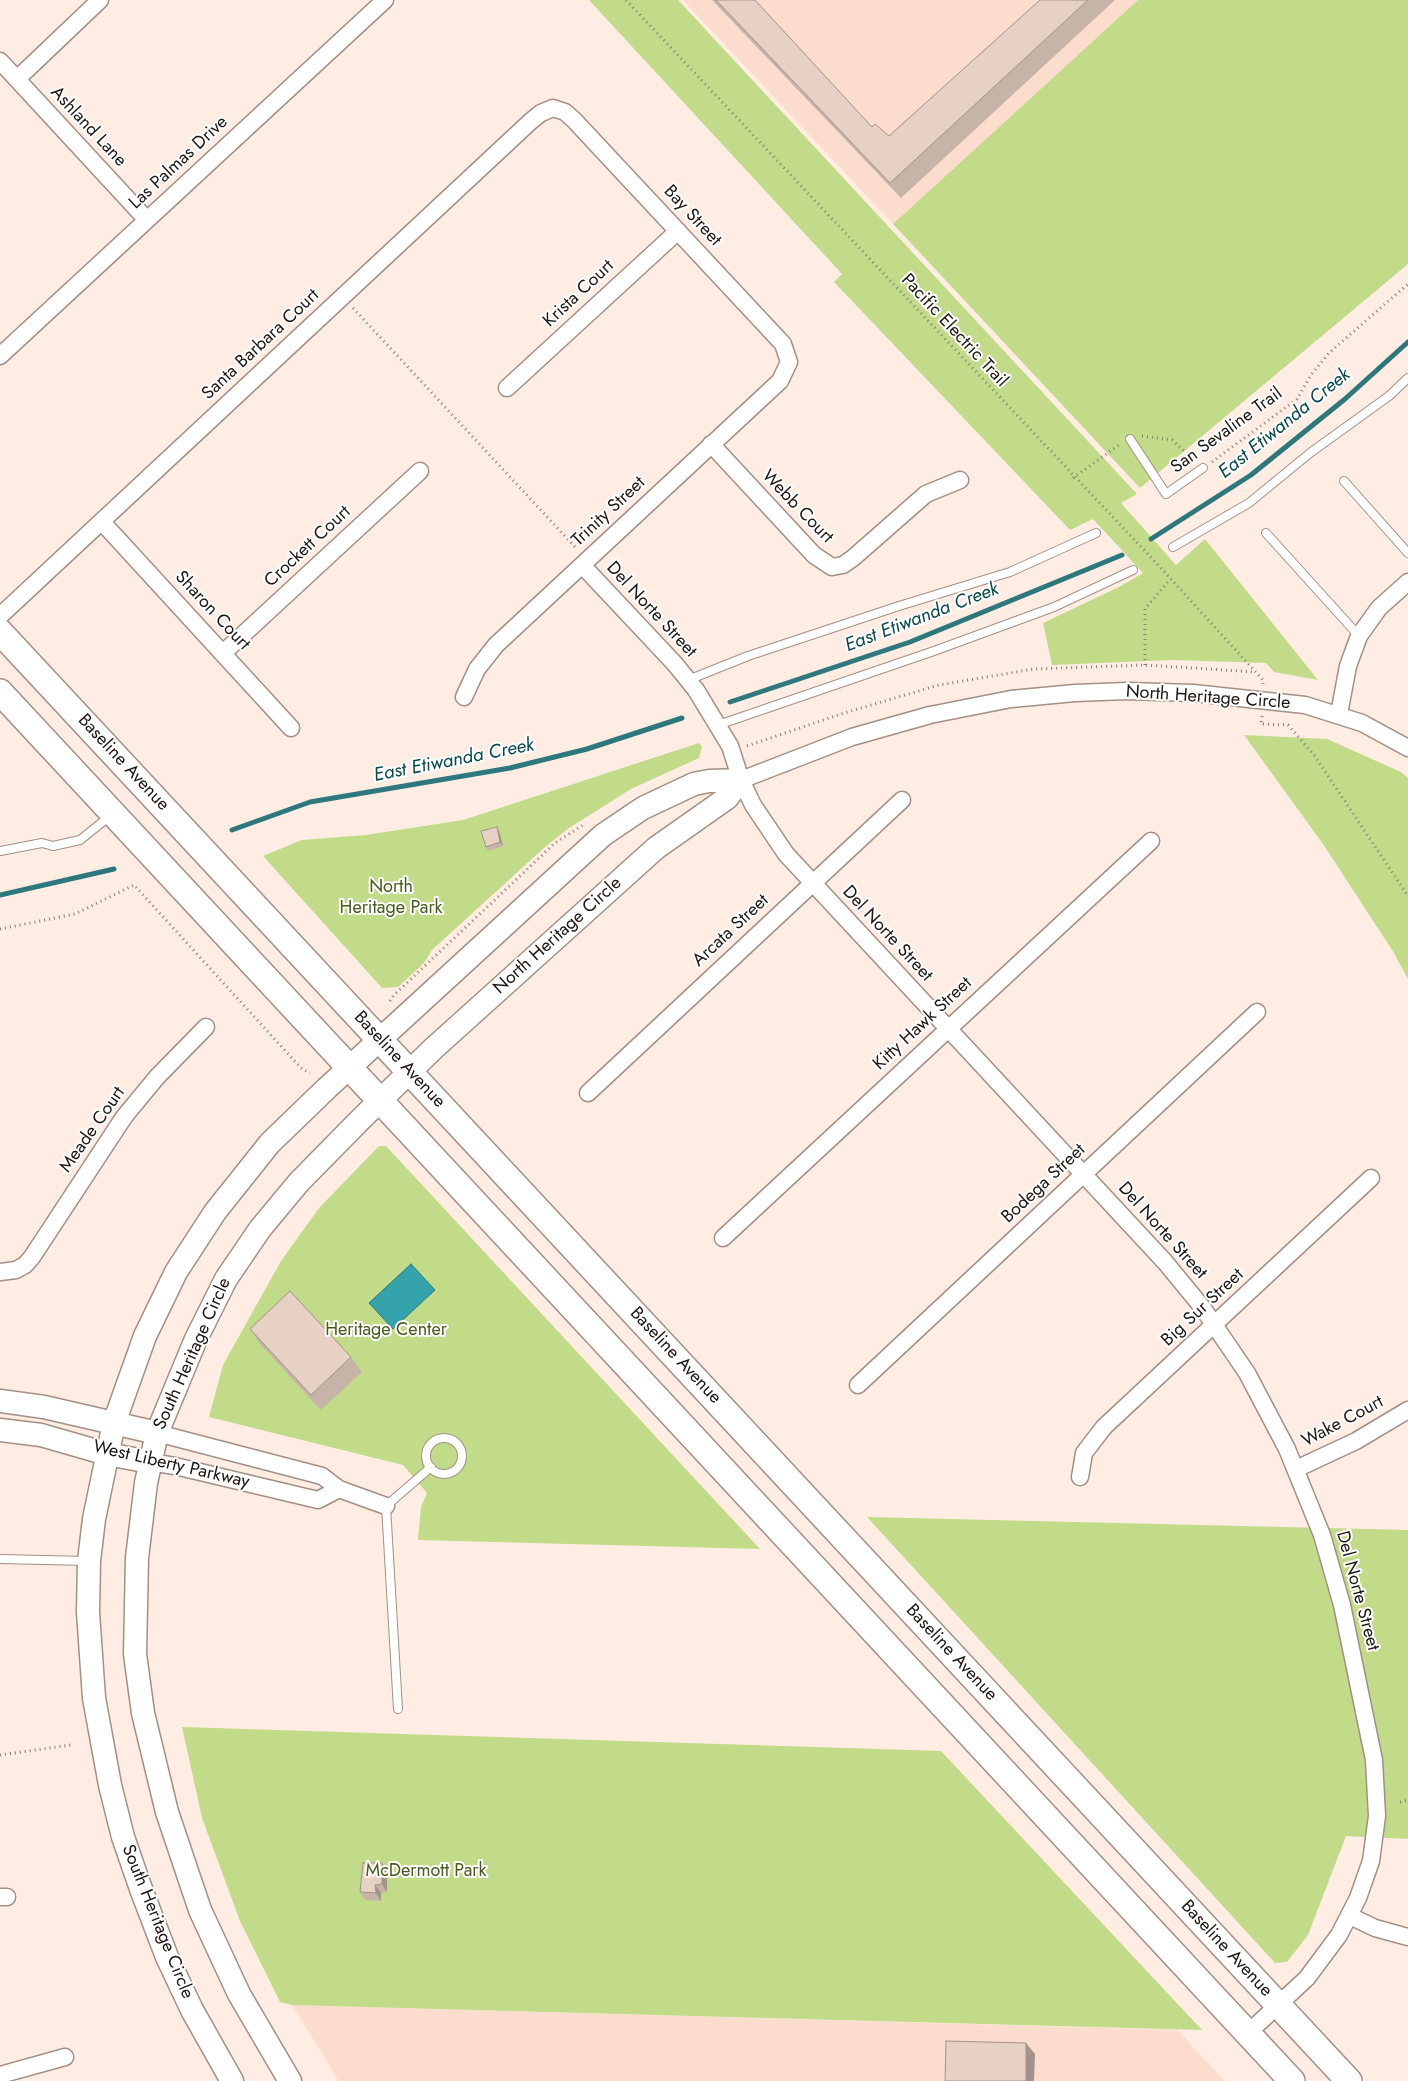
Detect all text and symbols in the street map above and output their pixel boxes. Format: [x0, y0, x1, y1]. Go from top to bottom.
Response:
street label: Ashland Lane [45, 82, 131, 172]
street label: Las Palmas Drive [125, 112, 233, 214]
street label: Bay Street [659, 181, 725, 251]
street label: Krista Court [539, 256, 619, 332]
street label: Pacific Electric Trail [896, 270, 1012, 392]
street label: Santa Barbara Court [198, 285, 324, 405]
water label: East Etiwanda Creek [1215, 364, 1355, 484]
street label: San Sevaline Trail [1167, 383, 1287, 479]
street label: Webb Court [757, 466, 837, 548]
street label: Trinity Street [568, 473, 650, 551]
street label: Crockett Court [261, 502, 355, 592]
street label: Del Norte Street [601, 558, 701, 662]
street label: Sharon Court [170, 567, 254, 655]
water label: East Etiwanda Creek [842, 578, 1002, 658]
street label: North Heritage Circle [1125, 681, 1291, 715]
street label: Baseline Avenue [73, 710, 173, 816]
water label: East Etiwanda Creek [372, 734, 536, 788]
street label: North Heritage Circle [489, 873, 627, 999]
park label: North Heritage Park [340, 877, 442, 920]
street label: Del Norte Street [837, 882, 937, 986]
street label: Arcata Street [688, 890, 774, 972]
street label: Kitty Hawk Street [869, 973, 977, 1075]
street label: Baseline Avenue [349, 1007, 449, 1113]
street label: Meade Court [56, 1083, 130, 1177]
street label: Bodega Street [998, 1140, 1090, 1228]
street label: Del Norte Street [1113, 1178, 1211, 1284]
street label: Big Sur Street [1158, 1265, 1248, 1351]
street label: South Heritage Circle [150, 1275, 236, 1433]
street label: Baseline Avenue [625, 1303, 725, 1409]
park label: Heritage Center [325, 1320, 447, 1342]
street label: Wake Court [1299, 1392, 1387, 1452]
street label: West Liberty Parkway [91, 1437, 251, 1493]
street label: Del Norte Street [1331, 1529, 1383, 1653]
street label: Baseline Avenue [901, 1600, 1001, 1706]
street label: South Heritage Circle [116, 1842, 198, 2002]
park label: McDermott Park [366, 1861, 486, 1883]
street label: Baseline Avenue [1176, 1896, 1276, 2002]

